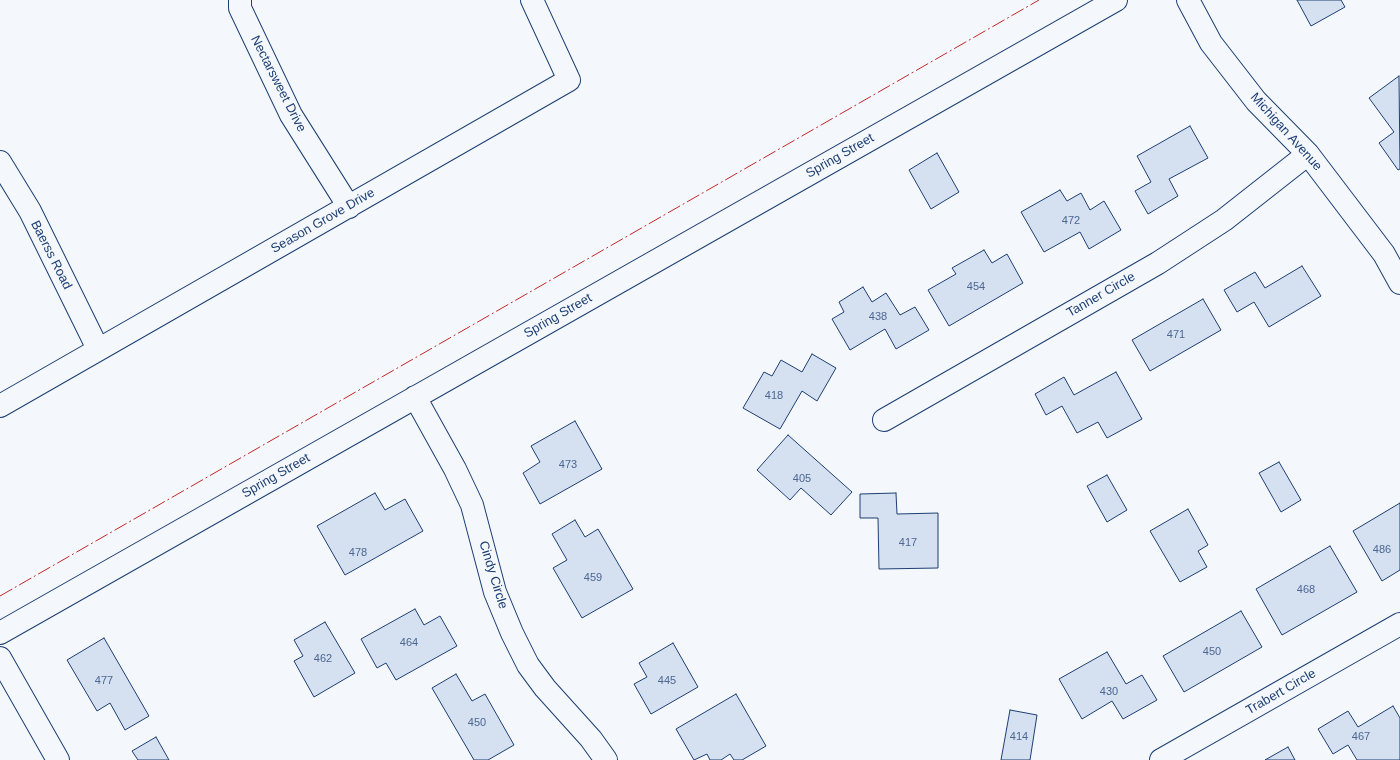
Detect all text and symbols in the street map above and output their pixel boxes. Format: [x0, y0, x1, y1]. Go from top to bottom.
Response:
street label: Nectarsweet Drive [247, 33, 309, 135]
street label: Michigan Avenue [1247, 90, 1325, 174]
street label: Spring Street [803, 130, 877, 182]
street label: Season Grove Drive [268, 185, 378, 257]
house number: 472 [1062, 214, 1080, 228]
street label: Baerss Road [27, 218, 75, 292]
street label: Tanner Circle [1064, 269, 1138, 321]
house number: 454 [967, 280, 985, 294]
street label: Spring Street [521, 290, 595, 342]
house number: 438 [869, 310, 887, 324]
house number: 471 [1167, 328, 1185, 342]
house number: 418 [765, 389, 783, 403]
street label: Spring Street [239, 450, 313, 502]
house number: 473 [559, 458, 577, 472]
house number: 405 [793, 472, 811, 486]
house number: 417 [899, 536, 917, 550]
street label: Cindy Circle [475, 539, 511, 611]
house number: 486 [1373, 543, 1391, 557]
house number: 478 [349, 546, 367, 560]
house number: 459 [584, 571, 602, 585]
house number: 468 [1297, 583, 1315, 597]
house number: 464 [400, 636, 418, 650]
house number: 450 [1203, 645, 1221, 659]
house number: 462 [314, 652, 332, 666]
street label: Trabert Circle [1243, 666, 1319, 718]
house number: 477 [95, 674, 113, 688]
house number: 445 [658, 674, 676, 688]
house number: 430 [1100, 685, 1118, 699]
house number: 450 [468, 716, 486, 730]
house number: 414 [1010, 730, 1028, 744]
house number: 467 [1352, 730, 1370, 744]

